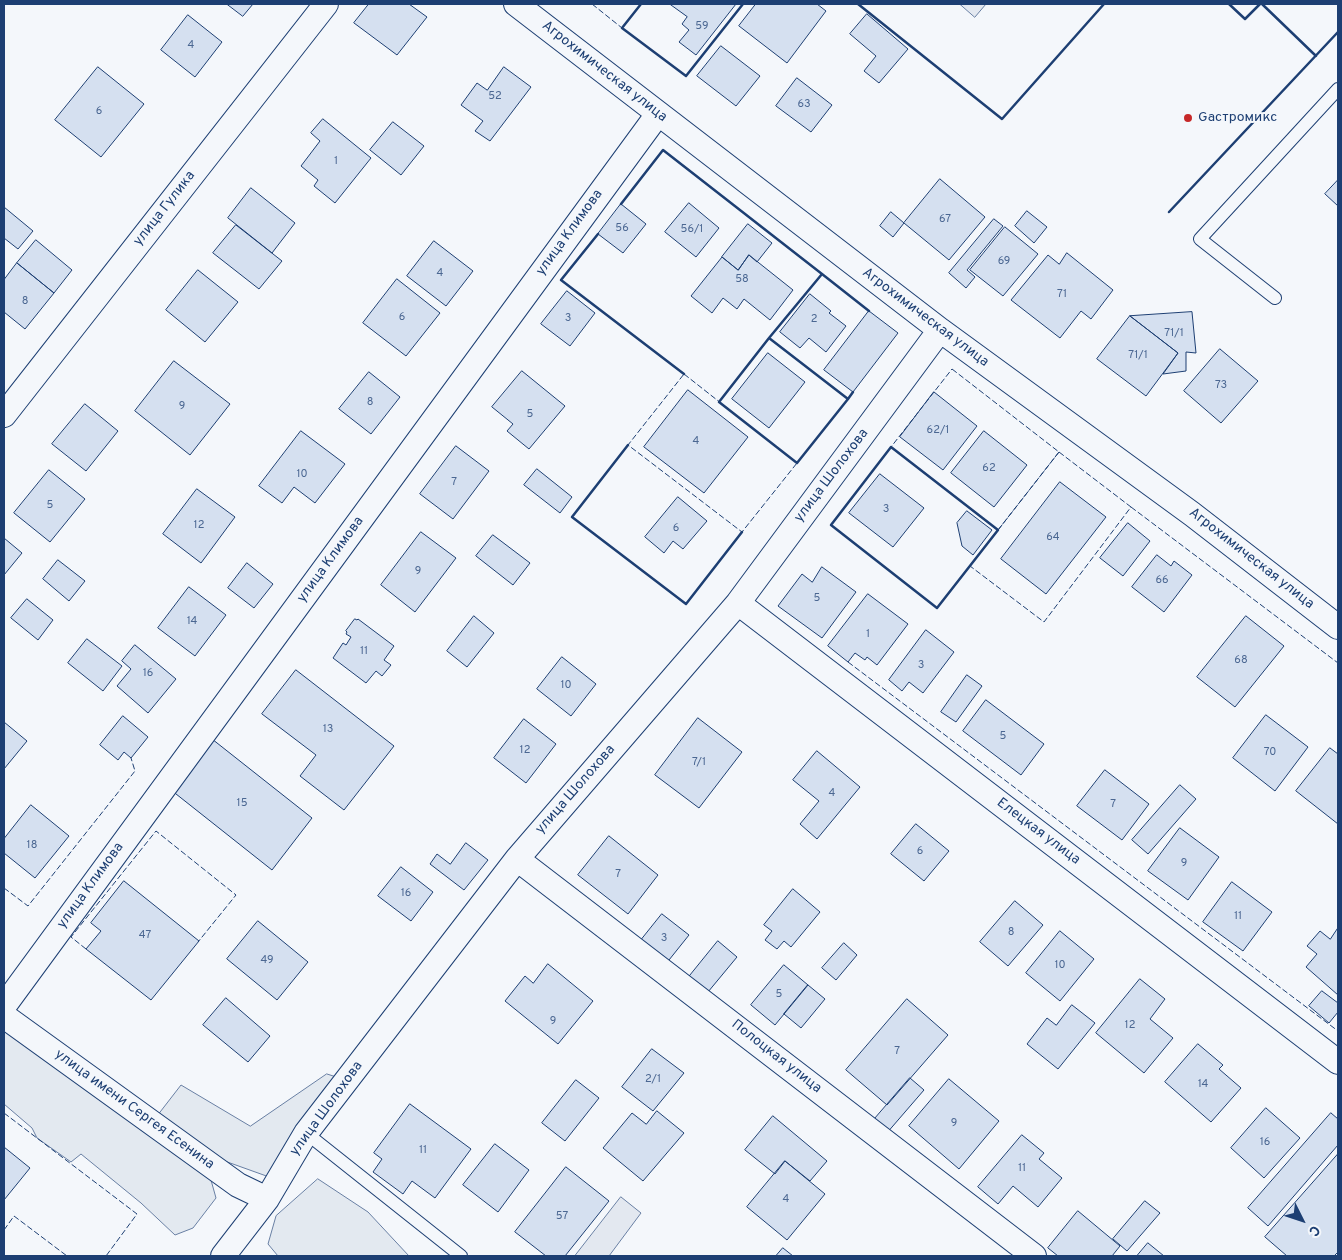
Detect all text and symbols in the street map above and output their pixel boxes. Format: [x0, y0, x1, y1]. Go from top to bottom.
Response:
street label: Агрохимическая улица [538, 18, 670, 126]
house number: 59 [695, 20, 709, 34]
house number: 4 [188, 39, 194, 53]
house number: 52 [488, 90, 502, 104]
house number: 63 [797, 98, 811, 112]
house number: 6 [96, 105, 102, 119]
place label: Gастромикс [1198, 110, 1277, 126]
marker: Gастромикс [1182, 112, 1194, 124]
house number: 1 [334, 155, 338, 169]
street label: улица Гулика [131, 168, 199, 250]
street label: улица Климова [533, 187, 607, 279]
house number: 67 [939, 213, 951, 227]
house number: 56 [615, 222, 629, 236]
house number: 56/1 [681, 223, 703, 237]
house number: 69 [998, 255, 1010, 269]
street label: Агрохимическая улица [858, 265, 992, 371]
house number: 4 [437, 267, 443, 281]
house number: 58 [735, 273, 749, 287]
house number: 71 [1057, 288, 1067, 302]
house number: 8 [22, 295, 28, 309]
house number: 6 [399, 311, 405, 325]
house number: 3 [565, 312, 571, 326]
house number: 2 [811, 313, 817, 327]
house number: 71/1 [1164, 327, 1184, 341]
house number: 71/1 [1128, 349, 1148, 363]
house number: 73 [1215, 379, 1227, 393]
house number: 8 [367, 396, 373, 410]
house number: 9 [179, 400, 185, 414]
house number: 5 [527, 408, 533, 422]
house number: 62/1 [927, 424, 949, 438]
street label: улица Шолохова [791, 426, 873, 526]
house number: 4 [693, 435, 699, 449]
house number: 62 [982, 462, 996, 476]
house number: 10 [296, 468, 308, 482]
house number: 7 [451, 476, 457, 490]
house number: 5 [47, 499, 53, 513]
house number: 3 [883, 503, 889, 517]
street label: Агрохимическая улица [1185, 505, 1317, 613]
street label: улица Климова [294, 514, 368, 606]
house number: 12 [194, 519, 204, 533]
house number: 6 [673, 522, 679, 536]
house number: 64 [1046, 531, 1060, 545]
house number: 9 [415, 565, 421, 579]
house number: 66 [1155, 574, 1169, 588]
house number: 5 [814, 592, 820, 606]
house number: 14 [187, 615, 197, 629]
house number: 1 [866, 628, 870, 642]
house number: 11 [360, 645, 368, 659]
house number: 68 [1234, 654, 1248, 668]
house number: 3 [918, 659, 924, 673]
house number: 16 [143, 667, 153, 681]
house number: 10 [560, 679, 572, 693]
house number: 13 [323, 723, 333, 737]
house number: 5 [1000, 730, 1006, 744]
street label: улица Шолохова [533, 742, 619, 838]
house number: 12 [520, 744, 530, 758]
house number: 70 [1264, 746, 1276, 760]
house number: 7/1 [692, 756, 706, 770]
house number: 4 [829, 787, 835, 801]
street label: Елецкая улица [993, 795, 1083, 869]
house number: 15 [237, 797, 247, 811]
house number: 7 [1110, 798, 1116, 812]
house number: 18 [27, 839, 37, 853]
street label: улица Климова [54, 840, 128, 932]
house number: 6 [917, 845, 923, 859]
house number: 9 [1181, 857, 1187, 871]
house number: 7 [615, 868, 621, 882]
house number: 16 [401, 887, 411, 901]
house number: 11 [1234, 910, 1242, 924]
house number: 8 [1008, 926, 1014, 940]
house number: 47 [139, 929, 151, 943]
house number: 3 [661, 932, 667, 946]
house number: 49 [260, 954, 274, 968]
house number: 10 [1054, 959, 1066, 973]
house number: 5 [776, 988, 782, 1002]
house number: 9 [550, 1015, 556, 1029]
street label: Полоцкая улица [728, 1017, 824, 1097]
house number: 12 [1125, 1019, 1135, 1033]
house number: 7 [894, 1045, 900, 1059]
street label: улица имени Сергея Есенина [51, 1046, 217, 1174]
street label: улица Шолохова [287, 1058, 367, 1160]
house number: 2/1 [645, 1073, 661, 1087]
house number: 14 [1198, 1078, 1208, 1092]
house number: 9 [951, 1117, 957, 1131]
house number: 16 [1260, 1136, 1270, 1150]
house number: 11 [419, 1144, 427, 1158]
house number: 11 [1018, 1162, 1026, 1176]
house number: 4 [783, 1193, 789, 1207]
north arrow [1277, 1195, 1327, 1245]
house number: 57 [556, 1210, 568, 1224]
text: С [1304, 1221, 1323, 1239]

